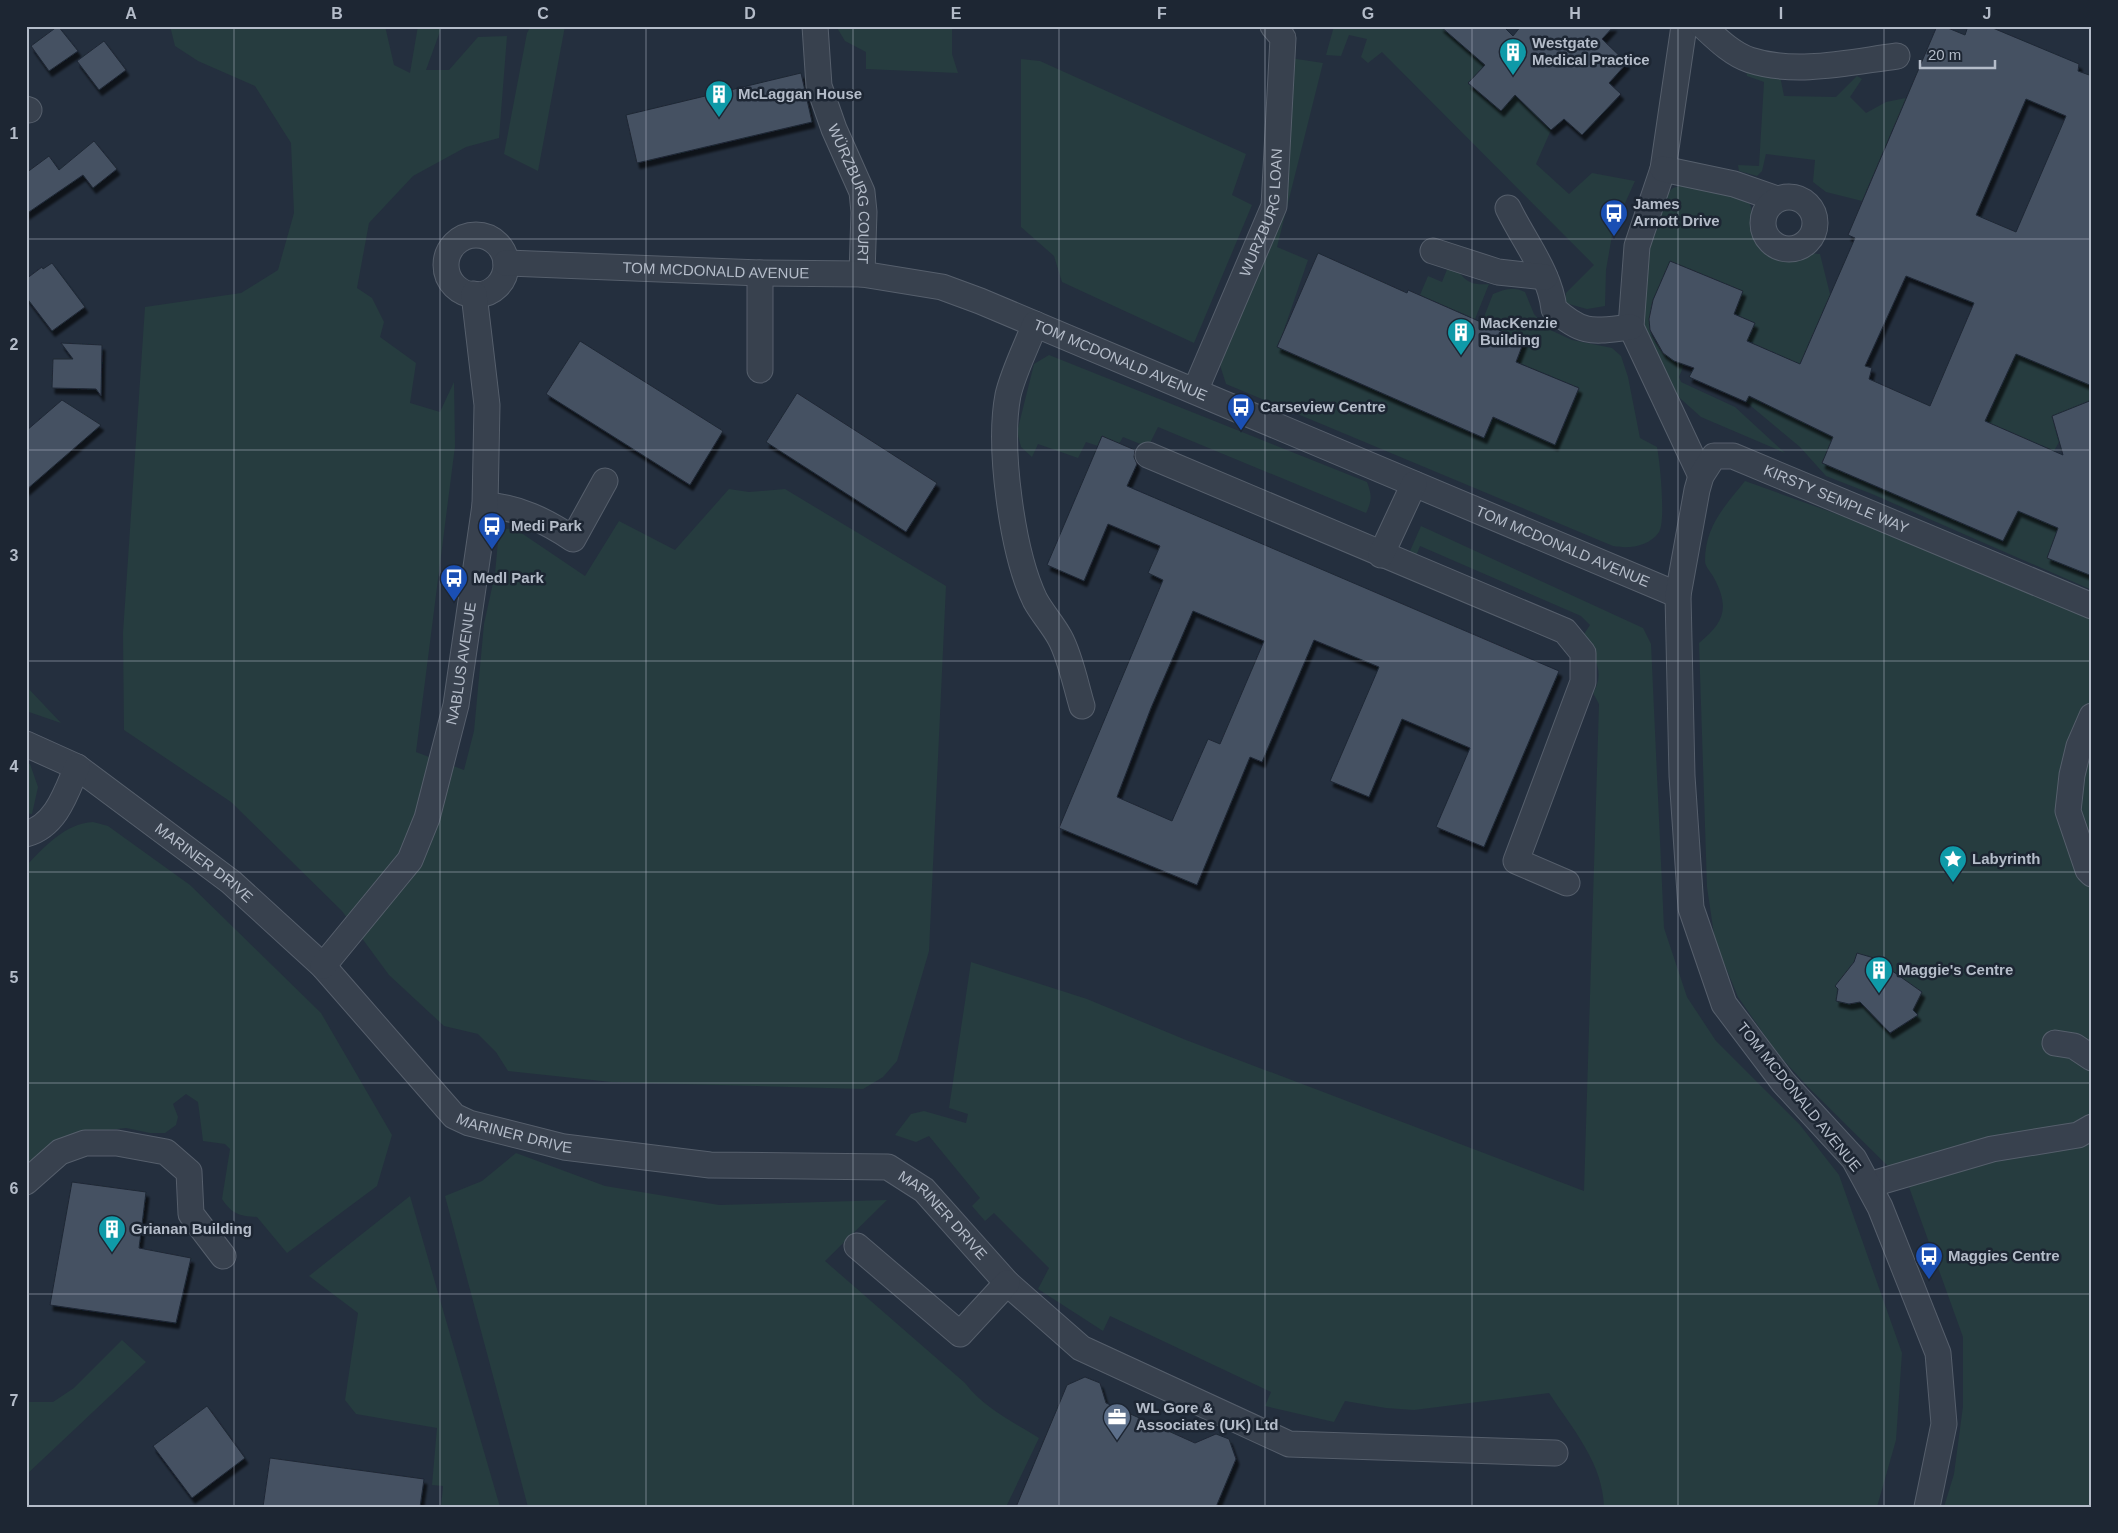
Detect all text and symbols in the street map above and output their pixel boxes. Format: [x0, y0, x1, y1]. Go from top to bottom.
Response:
text: A [125, 5, 137, 22]
text: B [331, 5, 343, 22]
text: C [537, 5, 549, 22]
text: D [744, 5, 756, 22]
text: E [951, 5, 962, 22]
text: F [1157, 5, 1167, 22]
text: G [1362, 5, 1374, 22]
text: H [1569, 5, 1581, 22]
text: I [1779, 5, 1783, 22]
text: J [1983, 5, 1991, 22]
place label: Westgate Medical Practice [1532, 34, 1650, 68]
building icon: Westgate Medical Practice [1498, 37, 1528, 76]
scale bar [1920, 38, 1996, 70]
text: 20 m [1928, 46, 1961, 63]
building icon: McLaggan House [704, 79, 734, 118]
place label: McLaggan House [738, 85, 862, 102]
street label: WÜRZBURG COURT [825, 121, 873, 264]
text: 1 [10, 125, 19, 142]
street label: WURZBURG LOAN [1236, 148, 1285, 279]
place label: James Arnott Drive [1633, 195, 1720, 229]
bus stop icon: James Arnott Drive [1599, 198, 1629, 237]
street label: TOM MCDONALD AVENUE [622, 259, 809, 281]
place label: MacKenzie Building [1480, 314, 1558, 348]
street label: TOM MCDONALD AVENUE [1031, 315, 1210, 404]
building icon: MacKenzie Building [1446, 317, 1476, 356]
text: 2 [10, 336, 19, 353]
bus stop icon: Carseview Centre [1226, 392, 1256, 431]
place label: Carseview Centre [1260, 398, 1386, 415]
street label: KIRSTY SEMPLE WAY [1761, 461, 1911, 537]
street label: TOM MCDONALD AVENUE [1473, 502, 1652, 590]
bus stop icon: Medi Park [477, 511, 507, 550]
place label: Medi Park [511, 517, 583, 534]
text: 3 [10, 547, 19, 564]
bus stop icon: Medl Park [439, 563, 469, 602]
place label: Medl Park [473, 569, 545, 586]
street label: NABLUS AVENUE [442, 601, 479, 726]
text: 4 [10, 758, 19, 775]
street label: MARINER DRIVE [152, 819, 257, 906]
place icon: Labyrinth [1938, 844, 1968, 883]
place label: Labyrinth [1972, 850, 2040, 867]
building icon: Maggie's Centre [1864, 955, 1894, 994]
place label: Maggie's Centre [1898, 961, 2013, 978]
text: 5 [10, 969, 19, 986]
street label: TOM MCDONALD AVENUE [1734, 1019, 1865, 1175]
street label: MARINER DRIVE [454, 1109, 573, 1156]
street label: MARINER DRIVE [895, 1167, 991, 1263]
text: 6 [10, 1180, 19, 1197]
building icon: Grianan Building [97, 1214, 127, 1253]
place label: Grianan Building [131, 1220, 252, 1237]
bus stop icon: Maggies Centre [1914, 1241, 1944, 1280]
place label: Maggies Centre [1948, 1247, 2060, 1264]
text: 7 [10, 1392, 19, 1409]
place label: WL Gore & Associates (UK) Ltd [1136, 1399, 1279, 1433]
office icon: WL Gore & Associates (UK) Ltd [1102, 1402, 1132, 1441]

